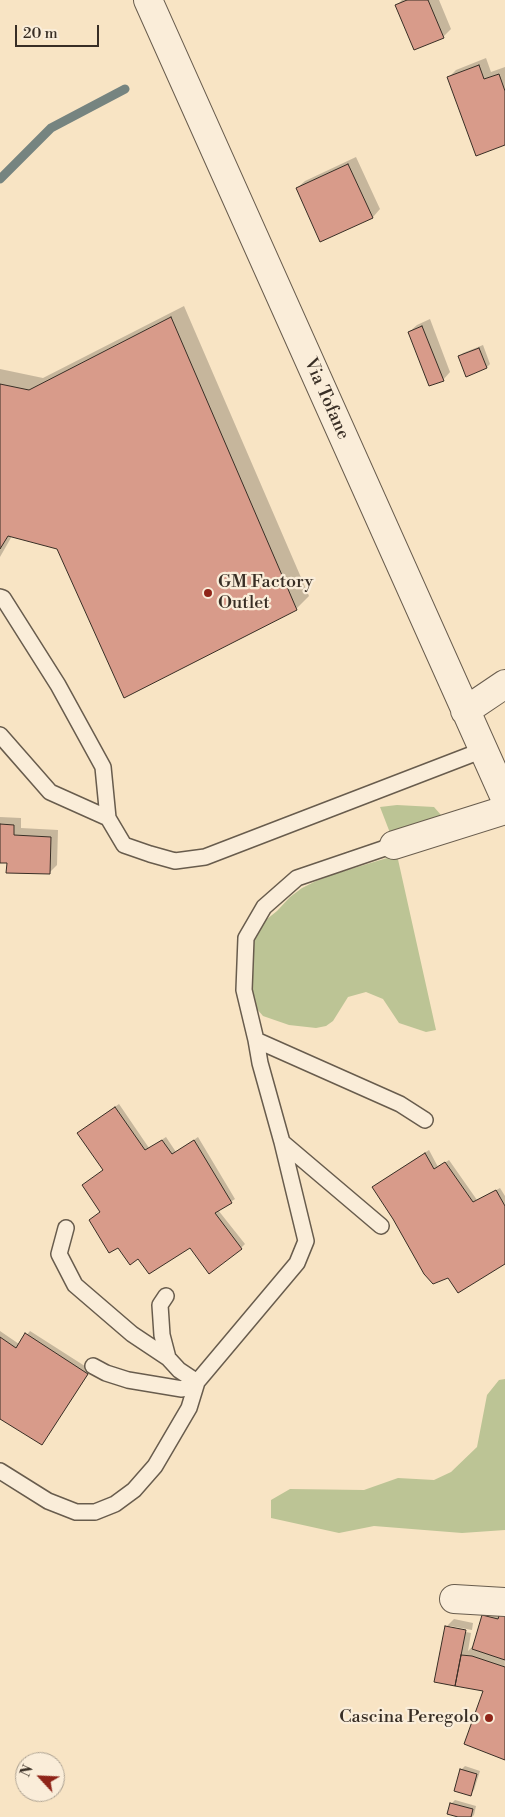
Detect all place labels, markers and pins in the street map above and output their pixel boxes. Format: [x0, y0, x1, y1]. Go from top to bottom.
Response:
place label: GM Factory Outlet [218, 572, 313, 614]
marker: GM Factory Outlet [202, 587, 214, 599]
place label: Cascina Peregolo [339, 1707, 479, 1729]
marker: Cascina Peregolo [483, 1712, 495, 1724]

